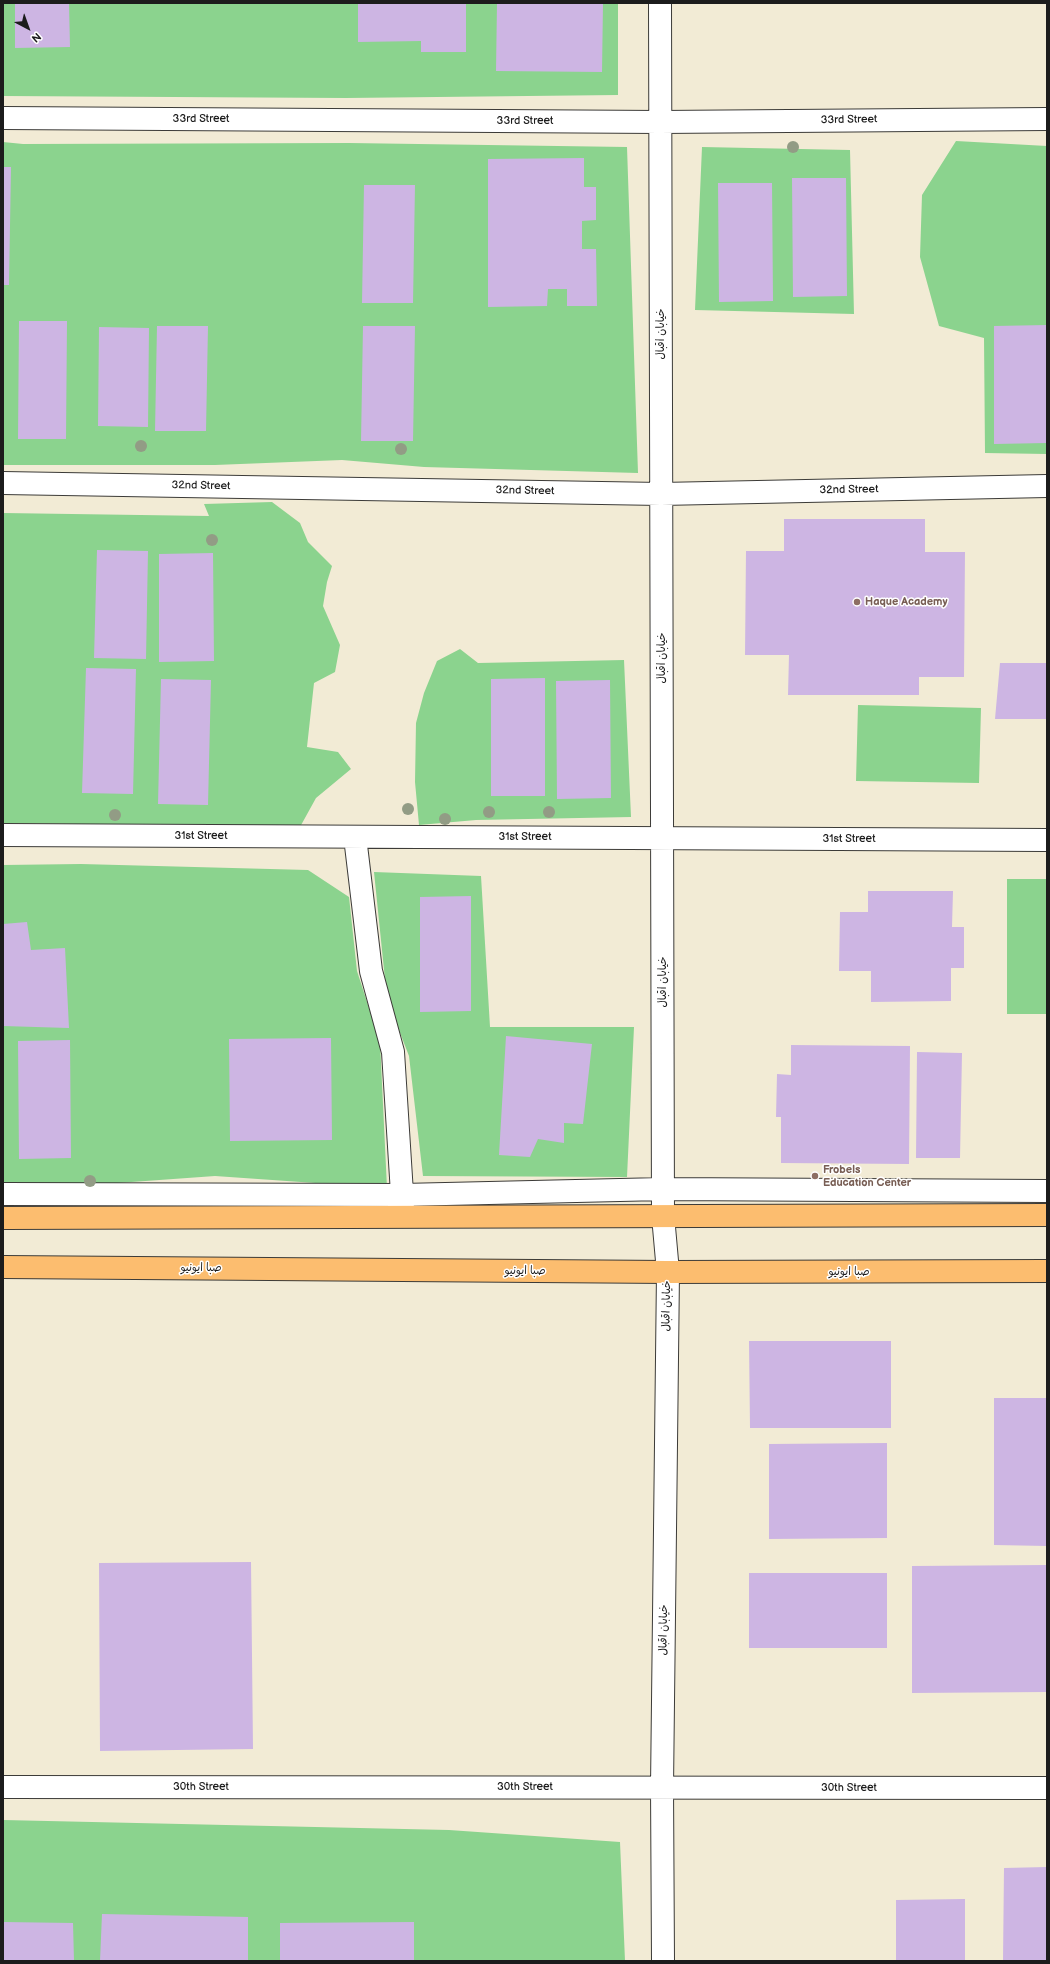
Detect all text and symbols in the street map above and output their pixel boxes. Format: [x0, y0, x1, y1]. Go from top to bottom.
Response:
north arrow [8, 8, 48, 48]
text: N [29, 30, 44, 45]
street label: 33rd Street [173, 112, 229, 126]
street label: 33rd Street [821, 113, 877, 127]
street label: 33rd Street [497, 114, 553, 128]
street label: خیابان اقبال [654, 308, 668, 360]
street label: 32nd Street [171, 479, 231, 493]
street label: 32nd Street [819, 483, 879, 497]
street label: 32nd Street [495, 484, 555, 498]
place label: Haque Academy [865, 595, 947, 609]
marker: Haque Academy [852, 597, 862, 607]
street label: خیابان اقبال [655, 632, 669, 684]
street label: 31st Street [174, 829, 228, 843]
street label: 31st Street [498, 830, 552, 844]
street label: 31st Street [822, 832, 876, 846]
street label: خیابان اقبال [656, 956, 670, 1008]
place label: Frobels Education Center [823, 1163, 911, 1189]
marker: Frobels Education Center [810, 1171, 820, 1181]
street label: صبا ایونیو [180, 1261, 222, 1275]
street label: صبا ایونیو [504, 1264, 546, 1278]
street label: صبا ایونیو [828, 1265, 870, 1279]
street label: خیابان اقبال [660, 1280, 674, 1332]
street label: خیابان اقبال [657, 1604, 671, 1656]
street label: 30th Street [173, 1780, 229, 1794]
street label: 30th Street [497, 1780, 553, 1794]
street label: 30th Street [821, 1781, 877, 1795]

